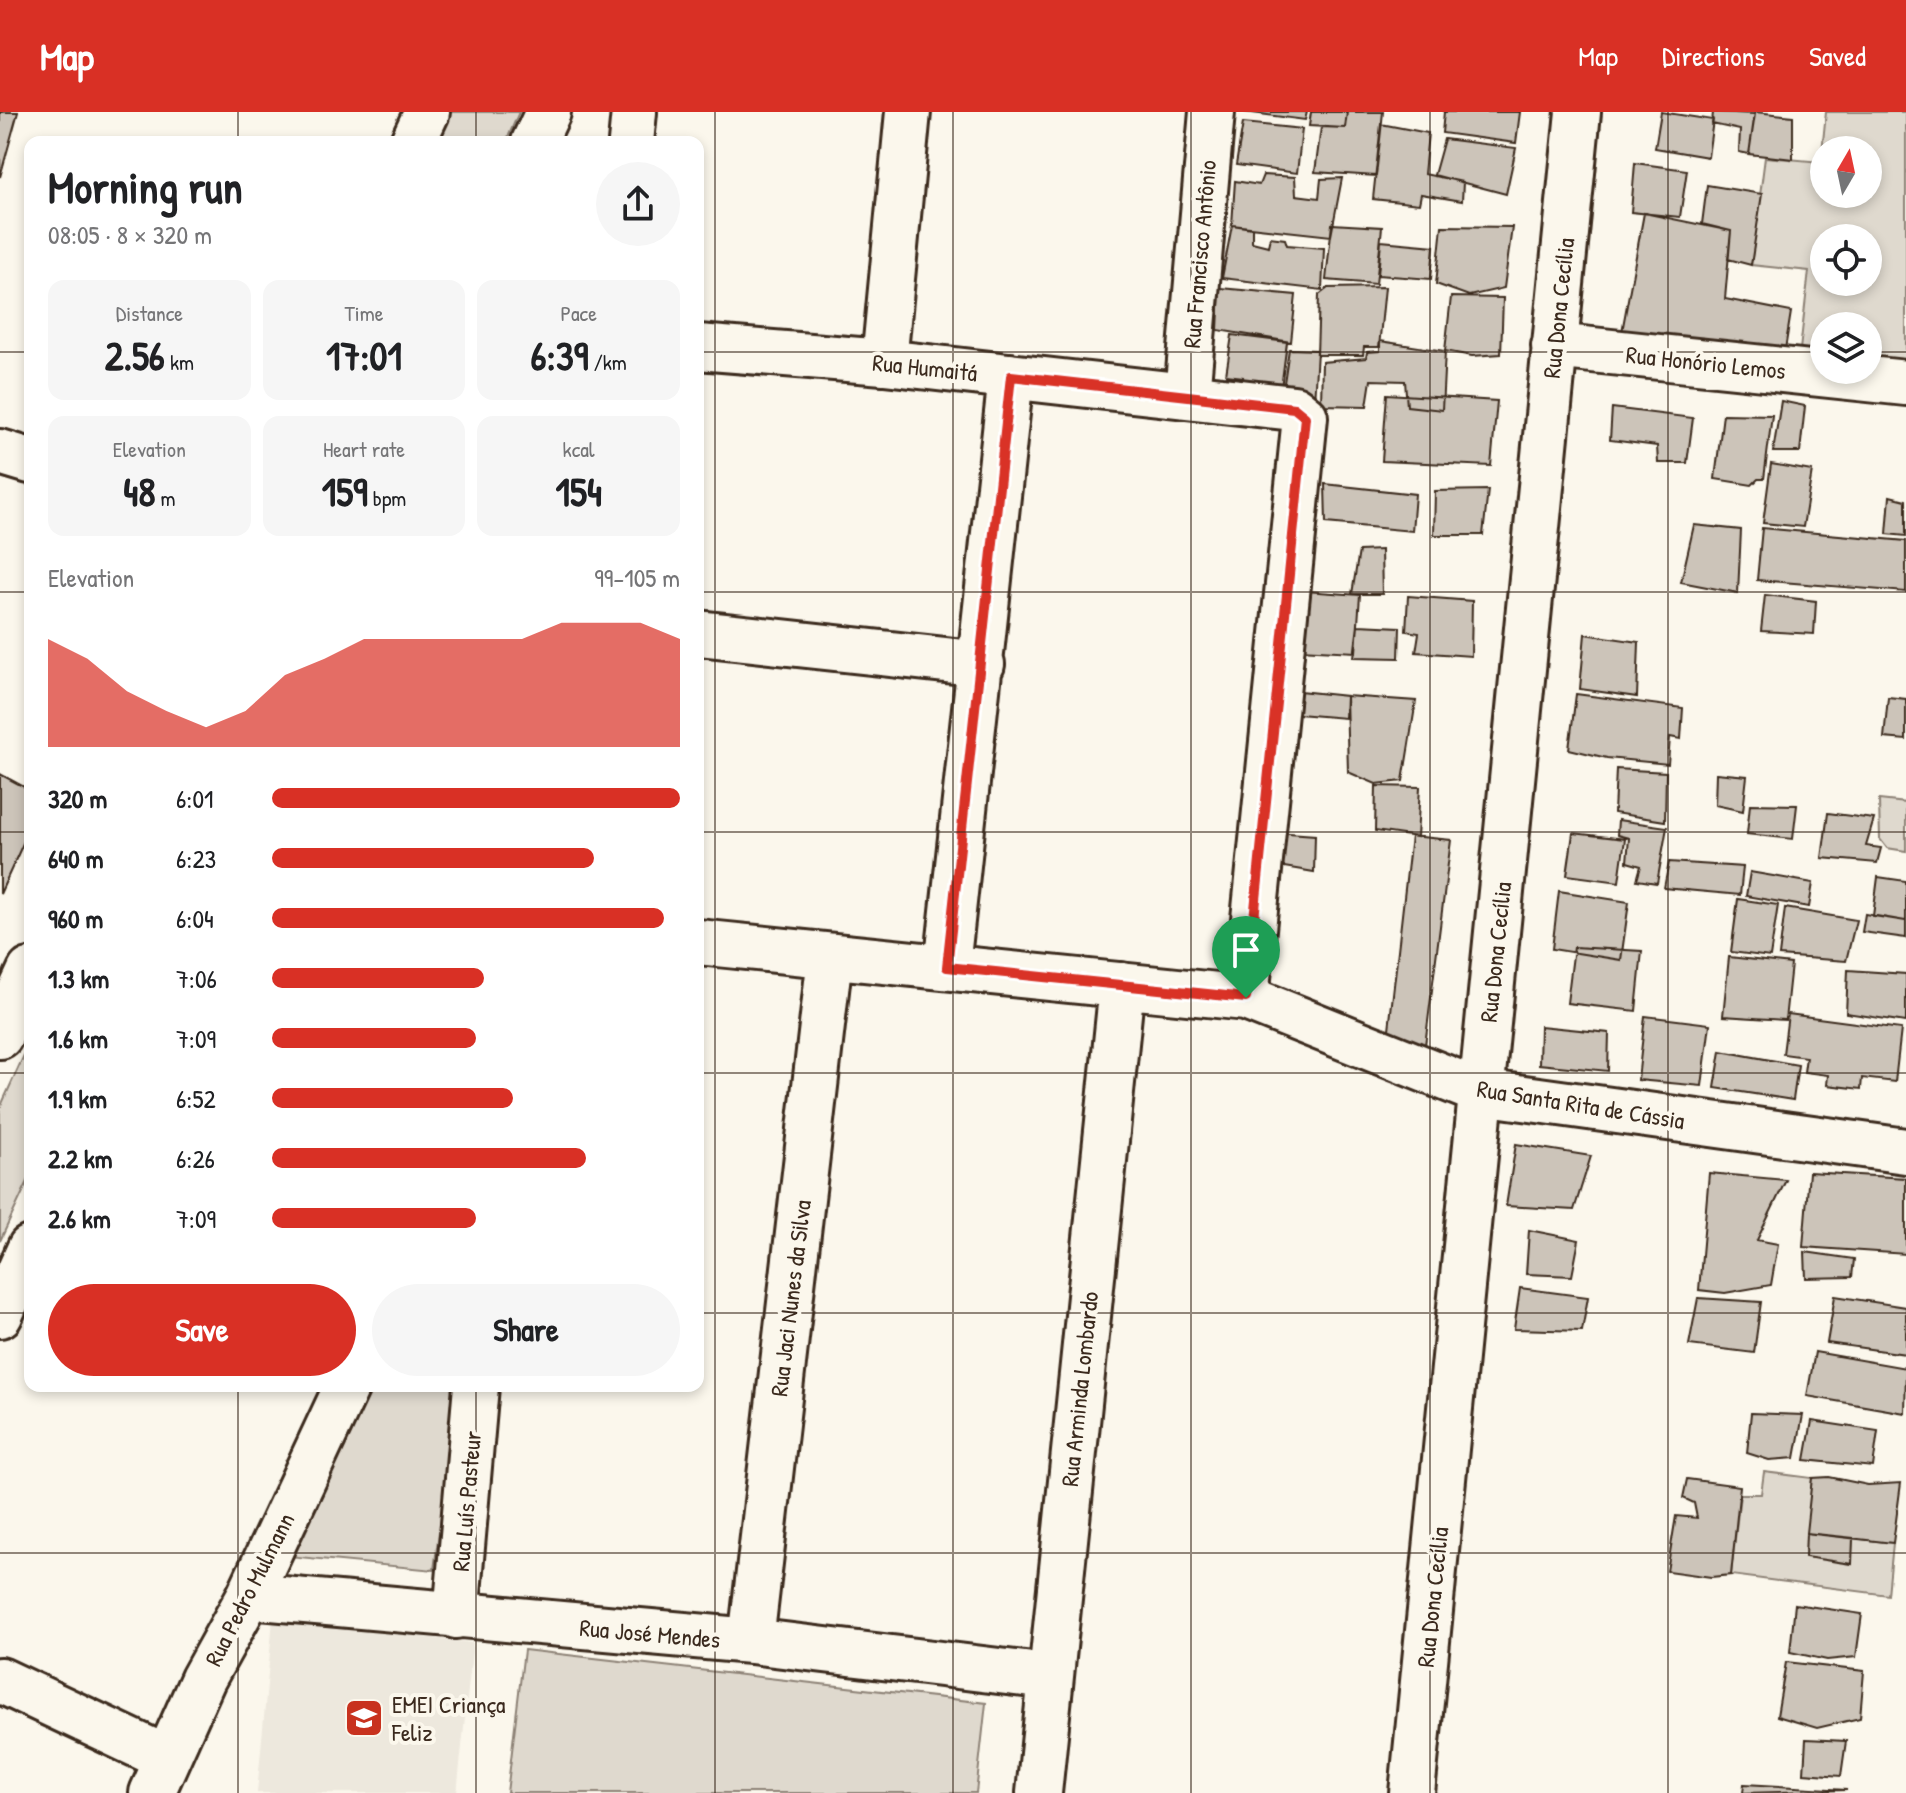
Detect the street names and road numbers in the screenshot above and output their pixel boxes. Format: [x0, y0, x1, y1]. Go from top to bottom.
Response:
street label: Rua Francisco Antônio [1175, 158, 1223, 349]
street label: Rua Dona Cecília [1535, 236, 1581, 380]
street label: Rua Honório Lemos [1625, 338, 1787, 386]
street label: Rua Humaitá [871, 346, 979, 388]
street label: Rua Dona Cecília [1472, 880, 1518, 1024]
street label: Rua Santa Rita de Cássia [1475, 1072, 1687, 1136]
street label: Rua Jaci Nunes da Silva [762, 1198, 818, 1398]
street label: Rua Arminda Lombardo [1053, 1290, 1105, 1488]
street label: Rua Luís Pasteur [444, 1429, 488, 1573]
street label: Rua Pedro Mulmann [197, 1507, 301, 1671]
street label: Rua Dona Cecília [1409, 1525, 1455, 1669]
street label: Rua José Mendes [578, 1611, 722, 1655]

